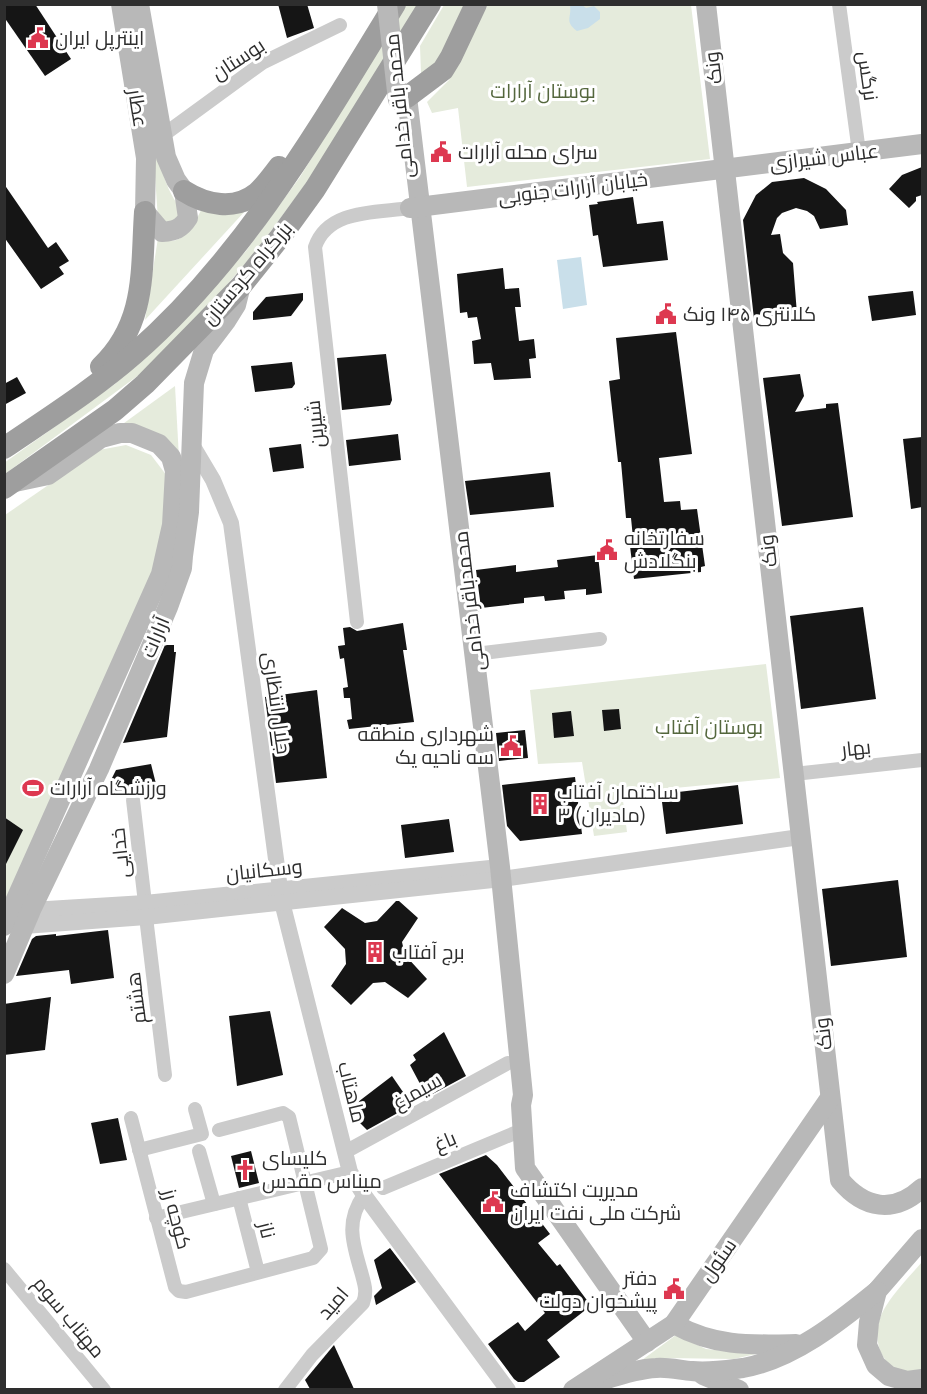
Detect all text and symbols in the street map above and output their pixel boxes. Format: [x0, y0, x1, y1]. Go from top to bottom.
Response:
public building icon: اینترپل ایران [26, 26, 50, 50]
place label: اینترپل ایران [55, 26, 144, 51]
street label: محمد باقر خدامی [379, 32, 420, 180]
street label: بوستان [207, 33, 270, 86]
street label: ونک [699, 50, 727, 86]
street label: نرگس [852, 50, 883, 102]
park label: بوستان آرارات [490, 79, 596, 104]
street label: عطار [123, 86, 153, 129]
street label: عباس شیرازی [768, 138, 880, 177]
public building icon: سرای محله آرارات [429, 140, 453, 164]
place label: سرای محله آرارات [458, 140, 598, 165]
street label: خیابان آرارات جنوبی [497, 167, 649, 210]
street label: بزرگراه کردستان [197, 216, 298, 330]
public building icon: کلانتری ۱۴۵ ونک [654, 302, 678, 326]
place label: کلانتری ۱۴۵ ونک [683, 302, 816, 327]
street label: شیرین [301, 399, 330, 449]
place label: سفارتخانه بنگلادش [624, 526, 705, 574]
street label: محمدباقر خدامی [449, 530, 490, 672]
street label: ونک [754, 533, 782, 569]
public building icon: سفارتخانه بنگلادش [595, 538, 619, 562]
street label: آرارات [136, 612, 175, 661]
street label: جلال انتظاری [257, 650, 296, 756]
park label: بوستان آفتاب [655, 715, 763, 740]
place label: شهرداری منطقه سه ناحیه یک [357, 722, 494, 768]
public building icon: شهرداری منطقه سه ناحیه یک [499, 734, 523, 758]
street label: بهار [839, 735, 872, 763]
sports icon: ورزشگاه آرارات [21, 776, 45, 800]
place label: ورزشگاه آرارات [50, 776, 167, 800]
place label: ساختمان آفتاب ۳ (مادیران) [557, 780, 679, 828]
building icon: ساختمان آفتاب ۳ (مادیران) [528, 792, 552, 816]
street label: خدایی [105, 827, 136, 879]
street label: وسکانیان [224, 854, 304, 887]
building icon: برج آفتاب [363, 940, 387, 964]
place label: برج آفتاب [392, 940, 465, 966]
street label: هشتم [121, 970, 153, 1025]
street label: ونک [809, 1016, 837, 1052]
street label: ماهتاب [334, 1059, 371, 1125]
street label: سیمرغ [388, 1068, 447, 1116]
street label: باغ [430, 1126, 461, 1158]
place label: کلیسای میناس مقدس [262, 1146, 382, 1194]
church icon: کلیسای میناس مقدس [233, 1158, 257, 1182]
place label: مدیریت اکتشاف شرکت ملی نفت ایران [510, 1178, 681, 1226]
street label: کوچه رز [156, 1185, 197, 1252]
public building icon: مدیریت اکتشاف شرکت ملی نفت ایران [481, 1190, 505, 1214]
street label: ناز [253, 1218, 281, 1241]
street label: سئول [695, 1234, 742, 1287]
place label: دفتر پیشخوان دولت [539, 1266, 658, 1314]
street label: مهتاب سوم [27, 1271, 110, 1364]
public building icon: دفتر پیشخوان دولت [662, 1277, 686, 1301]
street label: امید [313, 1282, 353, 1323]

